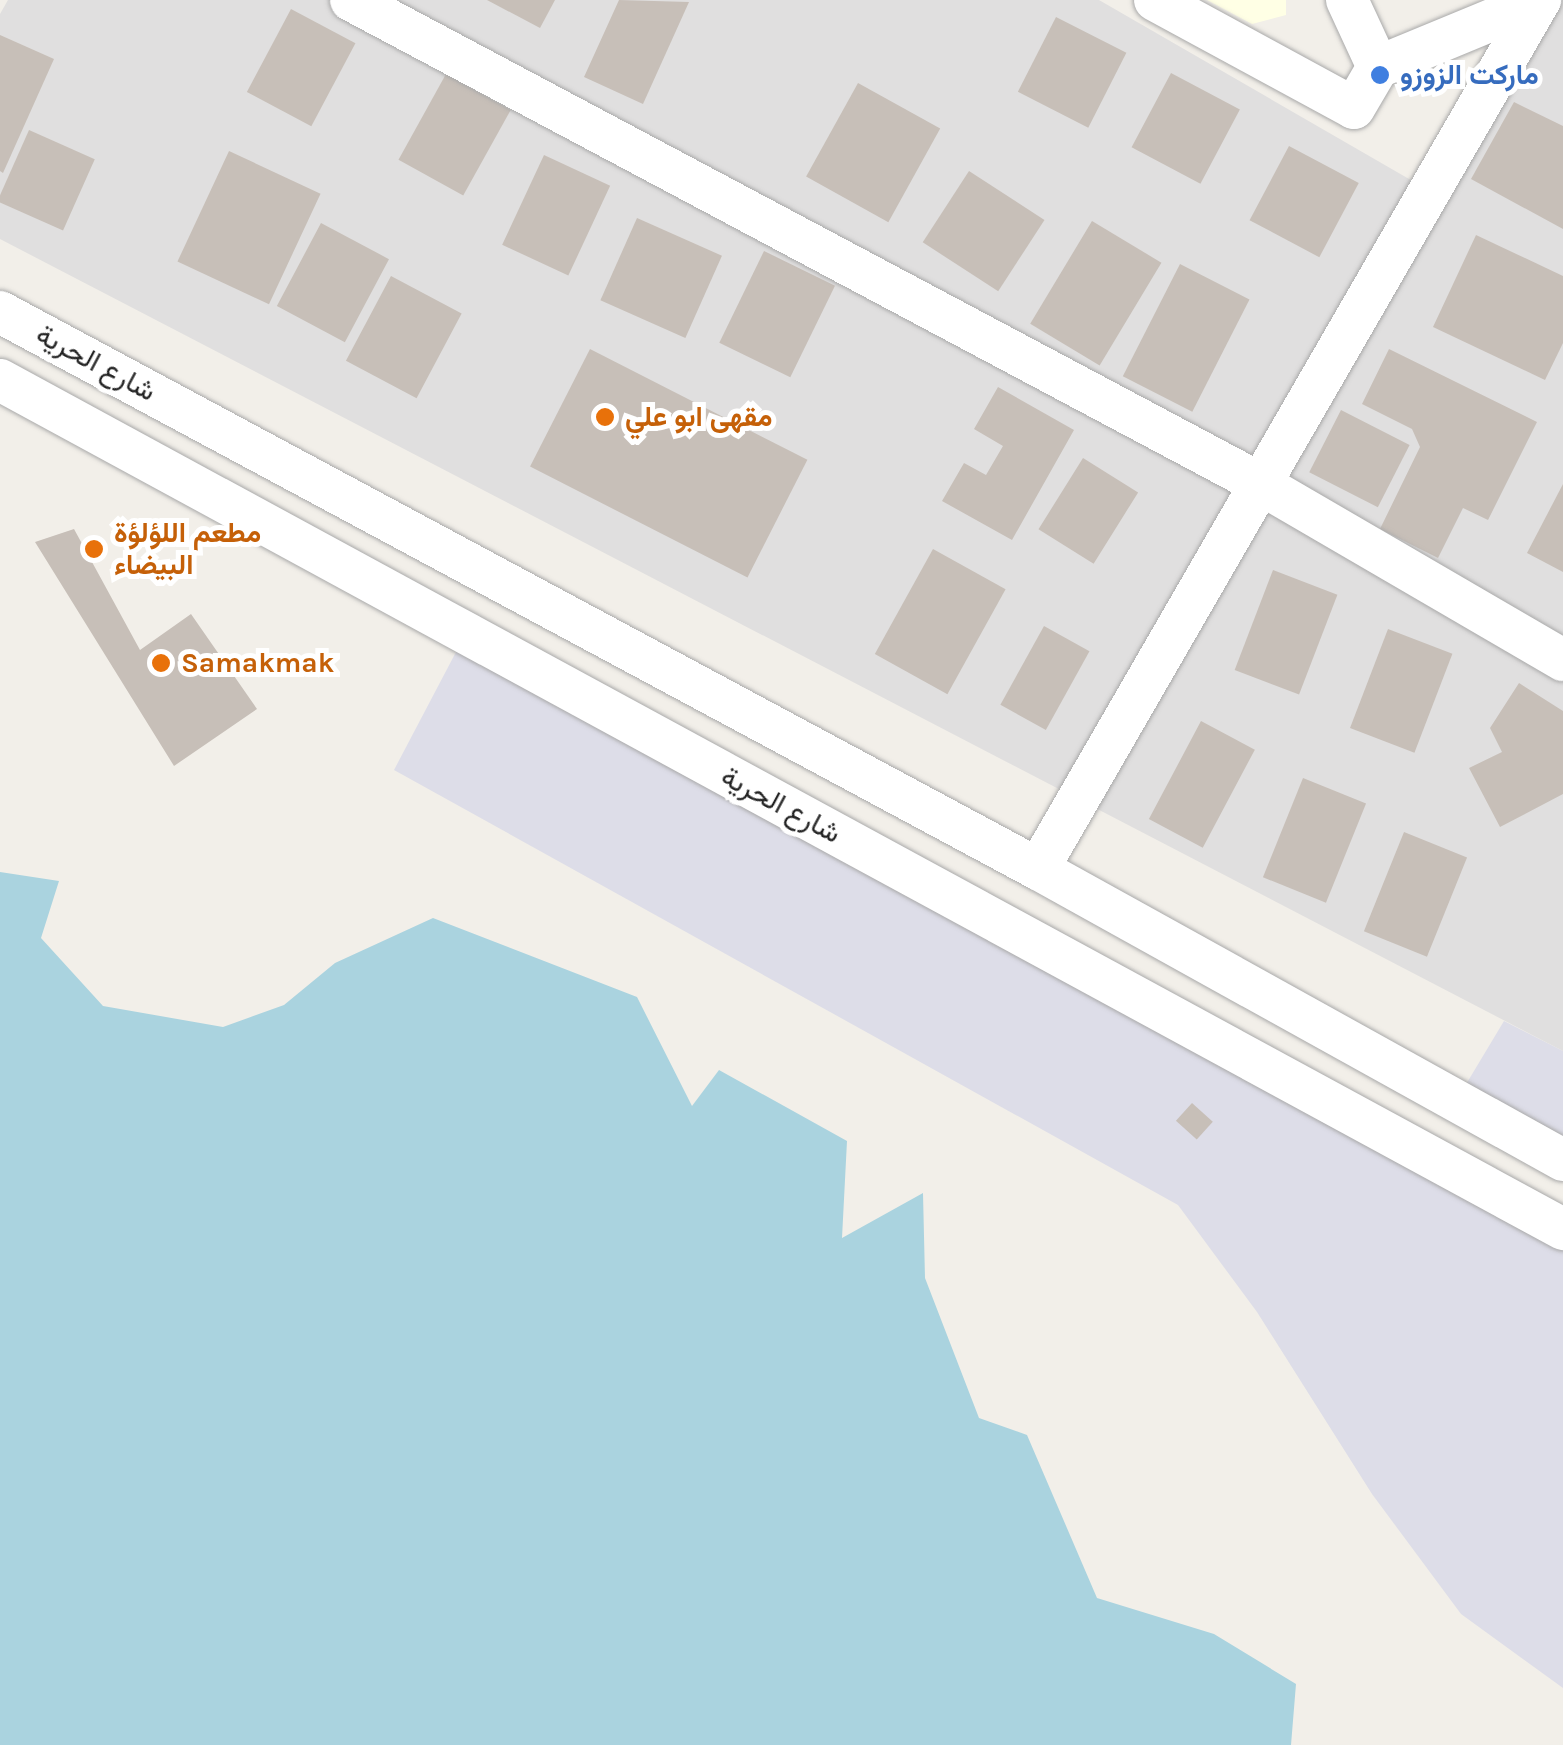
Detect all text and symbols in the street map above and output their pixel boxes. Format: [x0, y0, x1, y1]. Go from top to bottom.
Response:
place label: ماركت الزوزو [1400, 58, 1539, 92]
marker: ماركت الزوزو [1369, 64, 1391, 86]
street label: شارع الحرية [30, 317, 162, 409]
place label: مقهى ابو علي [625, 400, 772, 434]
marker: مقهى ابو علي [594, 406, 616, 428]
place label: مطعم اللؤلؤة البيضاء [114, 516, 261, 582]
marker: مطعم اللؤلؤة البيضاء [83, 538, 105, 560]
place label: Samakmak [181, 646, 334, 680]
marker: Samakmak [150, 652, 172, 674]
street label: شارع الحرية [715, 759, 847, 851]

